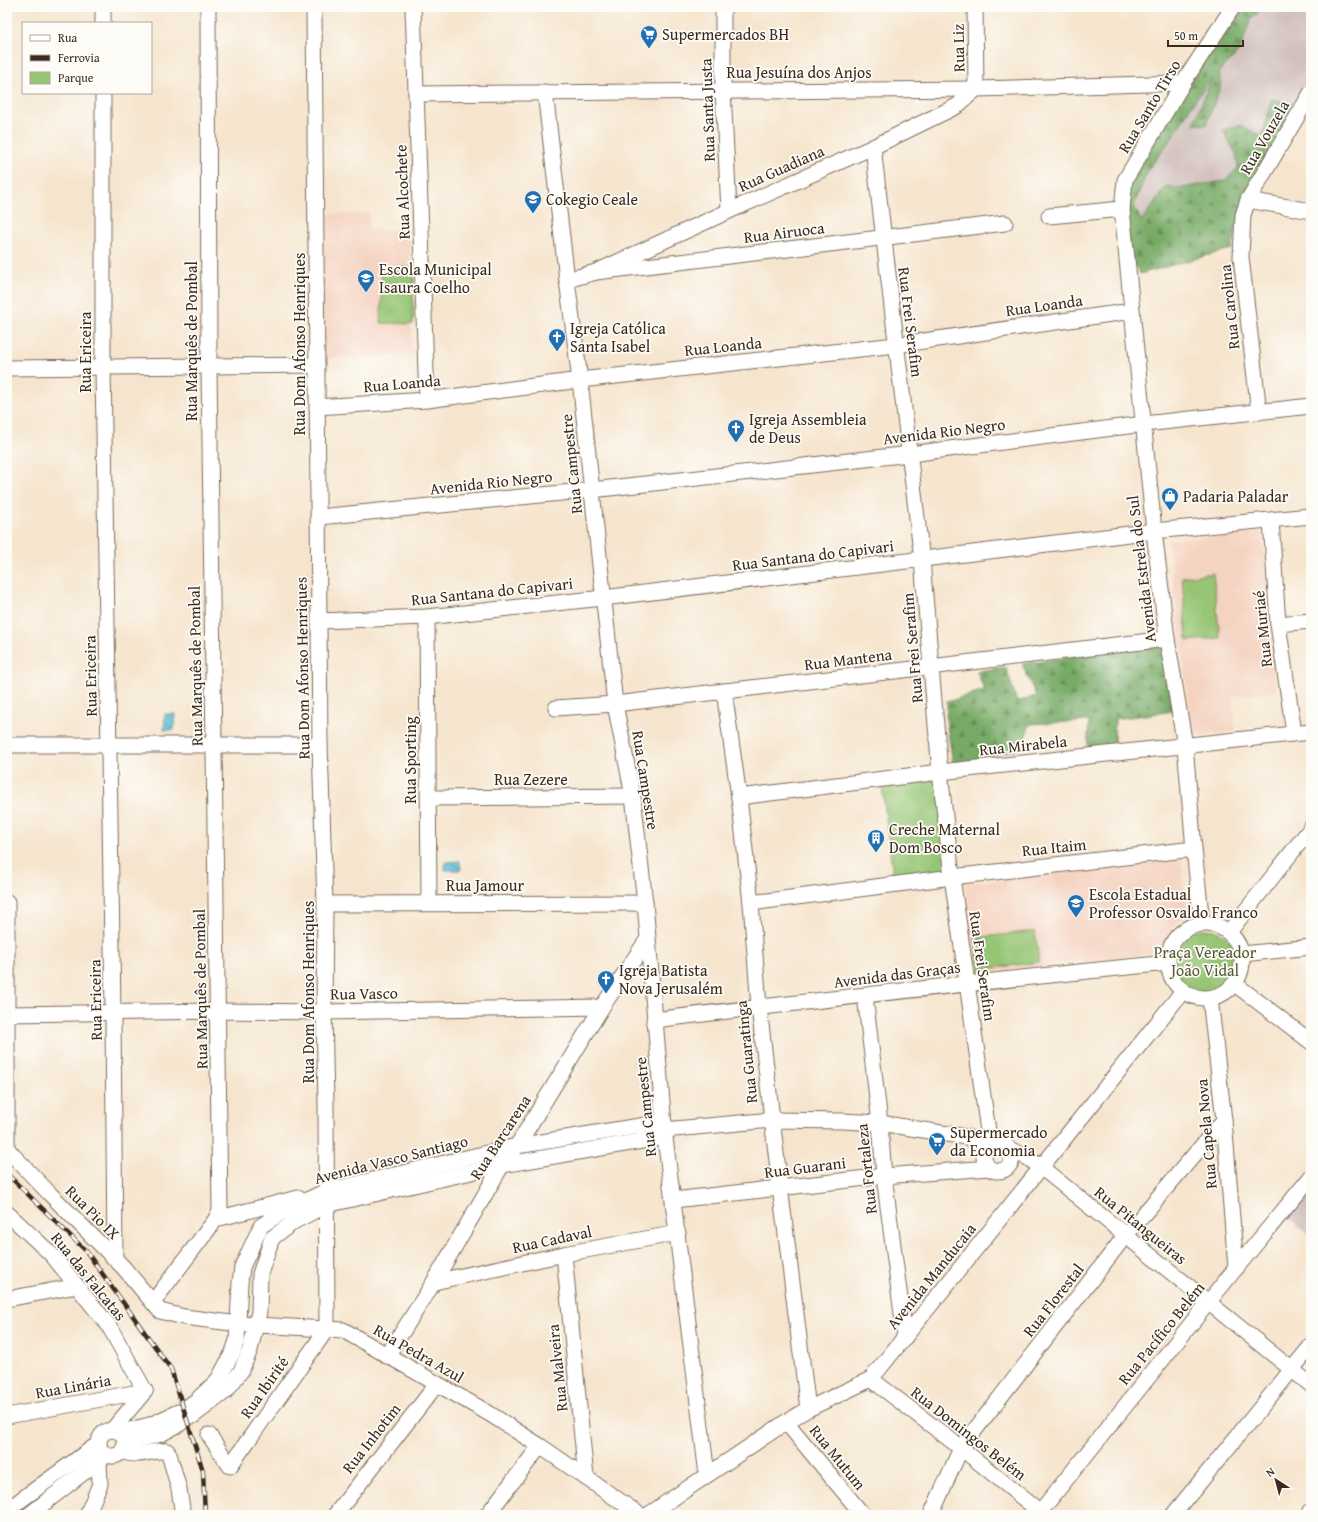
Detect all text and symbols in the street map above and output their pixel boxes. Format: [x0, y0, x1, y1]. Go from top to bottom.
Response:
legend [22, 22, 152, 94]
place label: Supermercados BH [662, 22, 789, 46]
scale bar [1168, 22, 1243, 48]
supermarket icon: Supermercados BH [639, 24, 659, 49]
street label: Rua Liz [946, 24, 970, 72]
text: 50 m [1174, 27, 1198, 44]
text: Rua [58, 29, 77, 46]
text: Ferrovia [58, 49, 100, 66]
street label: Rua Santo Tirso [1112, 55, 1186, 157]
street label: Rua Santa Justa [693, 58, 721, 162]
street label: Rua Jesuína dos Anjos [726, 60, 872, 84]
text: Parque [58, 69, 94, 86]
street label: Rua Vouzela [1233, 95, 1295, 178]
street label: Rua Guadiana [734, 138, 828, 198]
street label: Rua Alcochete [388, 144, 416, 240]
place label: Cokegio Ceale [546, 187, 638, 211]
school or university icon: Cokegio Ceale [523, 189, 543, 214]
street label: Rua Airuoca [742, 215, 826, 249]
street label: Rua Dom Afonso Henriques [287, 253, 311, 435]
place label: Escola Municipal Isaura Coelho [379, 257, 492, 299]
street label: Rua Marquês de Pombal [179, 260, 203, 421]
street label: Rua Carolina [1213, 263, 1245, 351]
street label: Rua Frei Serafim [892, 266, 930, 378]
school or university icon: Escola Municipal Isaura Coelho [356, 268, 376, 293]
street label: Rua Loanda [1004, 288, 1085, 322]
street label: Rua Ericeira [73, 311, 97, 393]
place label: Igreja Católica Santa Isabel [570, 316, 666, 358]
church icon: Igreja Católica Santa Isabel [547, 327, 567, 352]
street label: Rua Loanda [683, 330, 763, 362]
street label: Rua Loanda [362, 368, 442, 398]
place label: Igreja Assembleia de Deus [749, 407, 867, 449]
street label: Avenida Rio Negro [882, 412, 1006, 450]
street label: Rua Campestre [554, 413, 588, 515]
church icon: Igreja Assembleia de Deus [726, 418, 746, 443]
street label: Avenida Rio Negro [429, 464, 553, 500]
place label: Padaria Paladar [1183, 484, 1289, 508]
shop icon: Padaria Paladar [1160, 486, 1180, 511]
street label: Avenida Estrela do Sul [1120, 494, 1162, 644]
street label: Rua Santana do Capivari [731, 533, 896, 577]
street label: Rua Santana do Capivari [410, 571, 575, 611]
street label: Rua Dom Afonso Henriques [288, 577, 316, 759]
street label: Rua Marquês de Pombal [182, 585, 208, 746]
street label: Rua Muriaé [1246, 590, 1278, 668]
street label: Rua Frei Serafim [895, 592, 929, 704]
street label: Rua Ericeira [77, 635, 103, 717]
street label: Rua Mantena [803, 642, 894, 676]
street label: Rua Sporting [398, 716, 422, 804]
street label: Rua Mirabela [978, 728, 1069, 762]
street label: Rua Campestre [626, 729, 666, 831]
street label: Rua Zezere [494, 767, 568, 791]
place label: Creche Maternal Dom Bosco [889, 817, 1000, 859]
building icon: Creche Maternal Dom Bosco [866, 828, 886, 853]
street label: Rua Itaim [1021, 832, 1087, 862]
street label: Rua Jamour [446, 873, 524, 897]
place label: Escola Estadual Professor Osvaldo Franco [1089, 882, 1258, 924]
school or university icon: Escola Estadual Professor Osvaldo Franco [1066, 893, 1086, 918]
street label: Rua Dom Afonso Henriques [296, 901, 320, 1083]
street label: Rua Marquês de Pombal [187, 908, 213, 1069]
street label: Rua Frei Serafim [963, 910, 1003, 1022]
park label: Praça Vereador João Vidal [1154, 940, 1257, 982]
street label: Avenida das Graças [832, 954, 962, 994]
place label: Igreja Batista Nova Jerusalém [619, 958, 723, 1000]
street label: Rua Ericeira [82, 959, 108, 1041]
church icon: Igreja Batista Nova Jerusalém [596, 969, 616, 994]
street label: Rua Vasco [330, 980, 398, 1006]
street label: Rua Guaratinga [729, 999, 763, 1105]
street label: Rua Campestre [628, 1056, 662, 1158]
street label: Rua Capela Nova [1189, 1078, 1223, 1190]
street label: Rua Barcarena [464, 1089, 537, 1184]
place label: Supermercado da Economia [950, 1120, 1048, 1162]
street label: Rua Fortaleza [849, 1122, 883, 1215]
street label: Avenida Vasco Santiago [312, 1128, 470, 1190]
supermarket icon: Supermercado da Economia [927, 1131, 947, 1156]
street label: Rua Guarani [763, 1150, 848, 1184]
street label: Rua Pio IX [60, 1179, 126, 1245]
street label: Rua Pitangueiras [1089, 1180, 1193, 1270]
street label: Avenida Manducaia [881, 1217, 982, 1334]
street label: Rua Cadaval [510, 1219, 594, 1259]
street label: Rua das Falcatas [46, 1226, 132, 1326]
street label: Rua Florestal [1017, 1258, 1090, 1342]
street label: Rua Pacífico Belém [1112, 1276, 1210, 1390]
street label: Rua Pedra Azul [369, 1317, 469, 1389]
street label: Rua Malveira [540, 1323, 574, 1413]
street label: Rua Ibirité [234, 1351, 294, 1423]
street label: Rua Linária [33, 1367, 113, 1404]
street label: Rua Domingos Belém [906, 1380, 1032, 1486]
street label: Rua Inhotim [336, 1398, 406, 1478]
street label: Rua Mutum [804, 1419, 872, 1495]
north arrow [1256, 1460, 1296, 1500]
text: N [1262, 1463, 1278, 1481]

